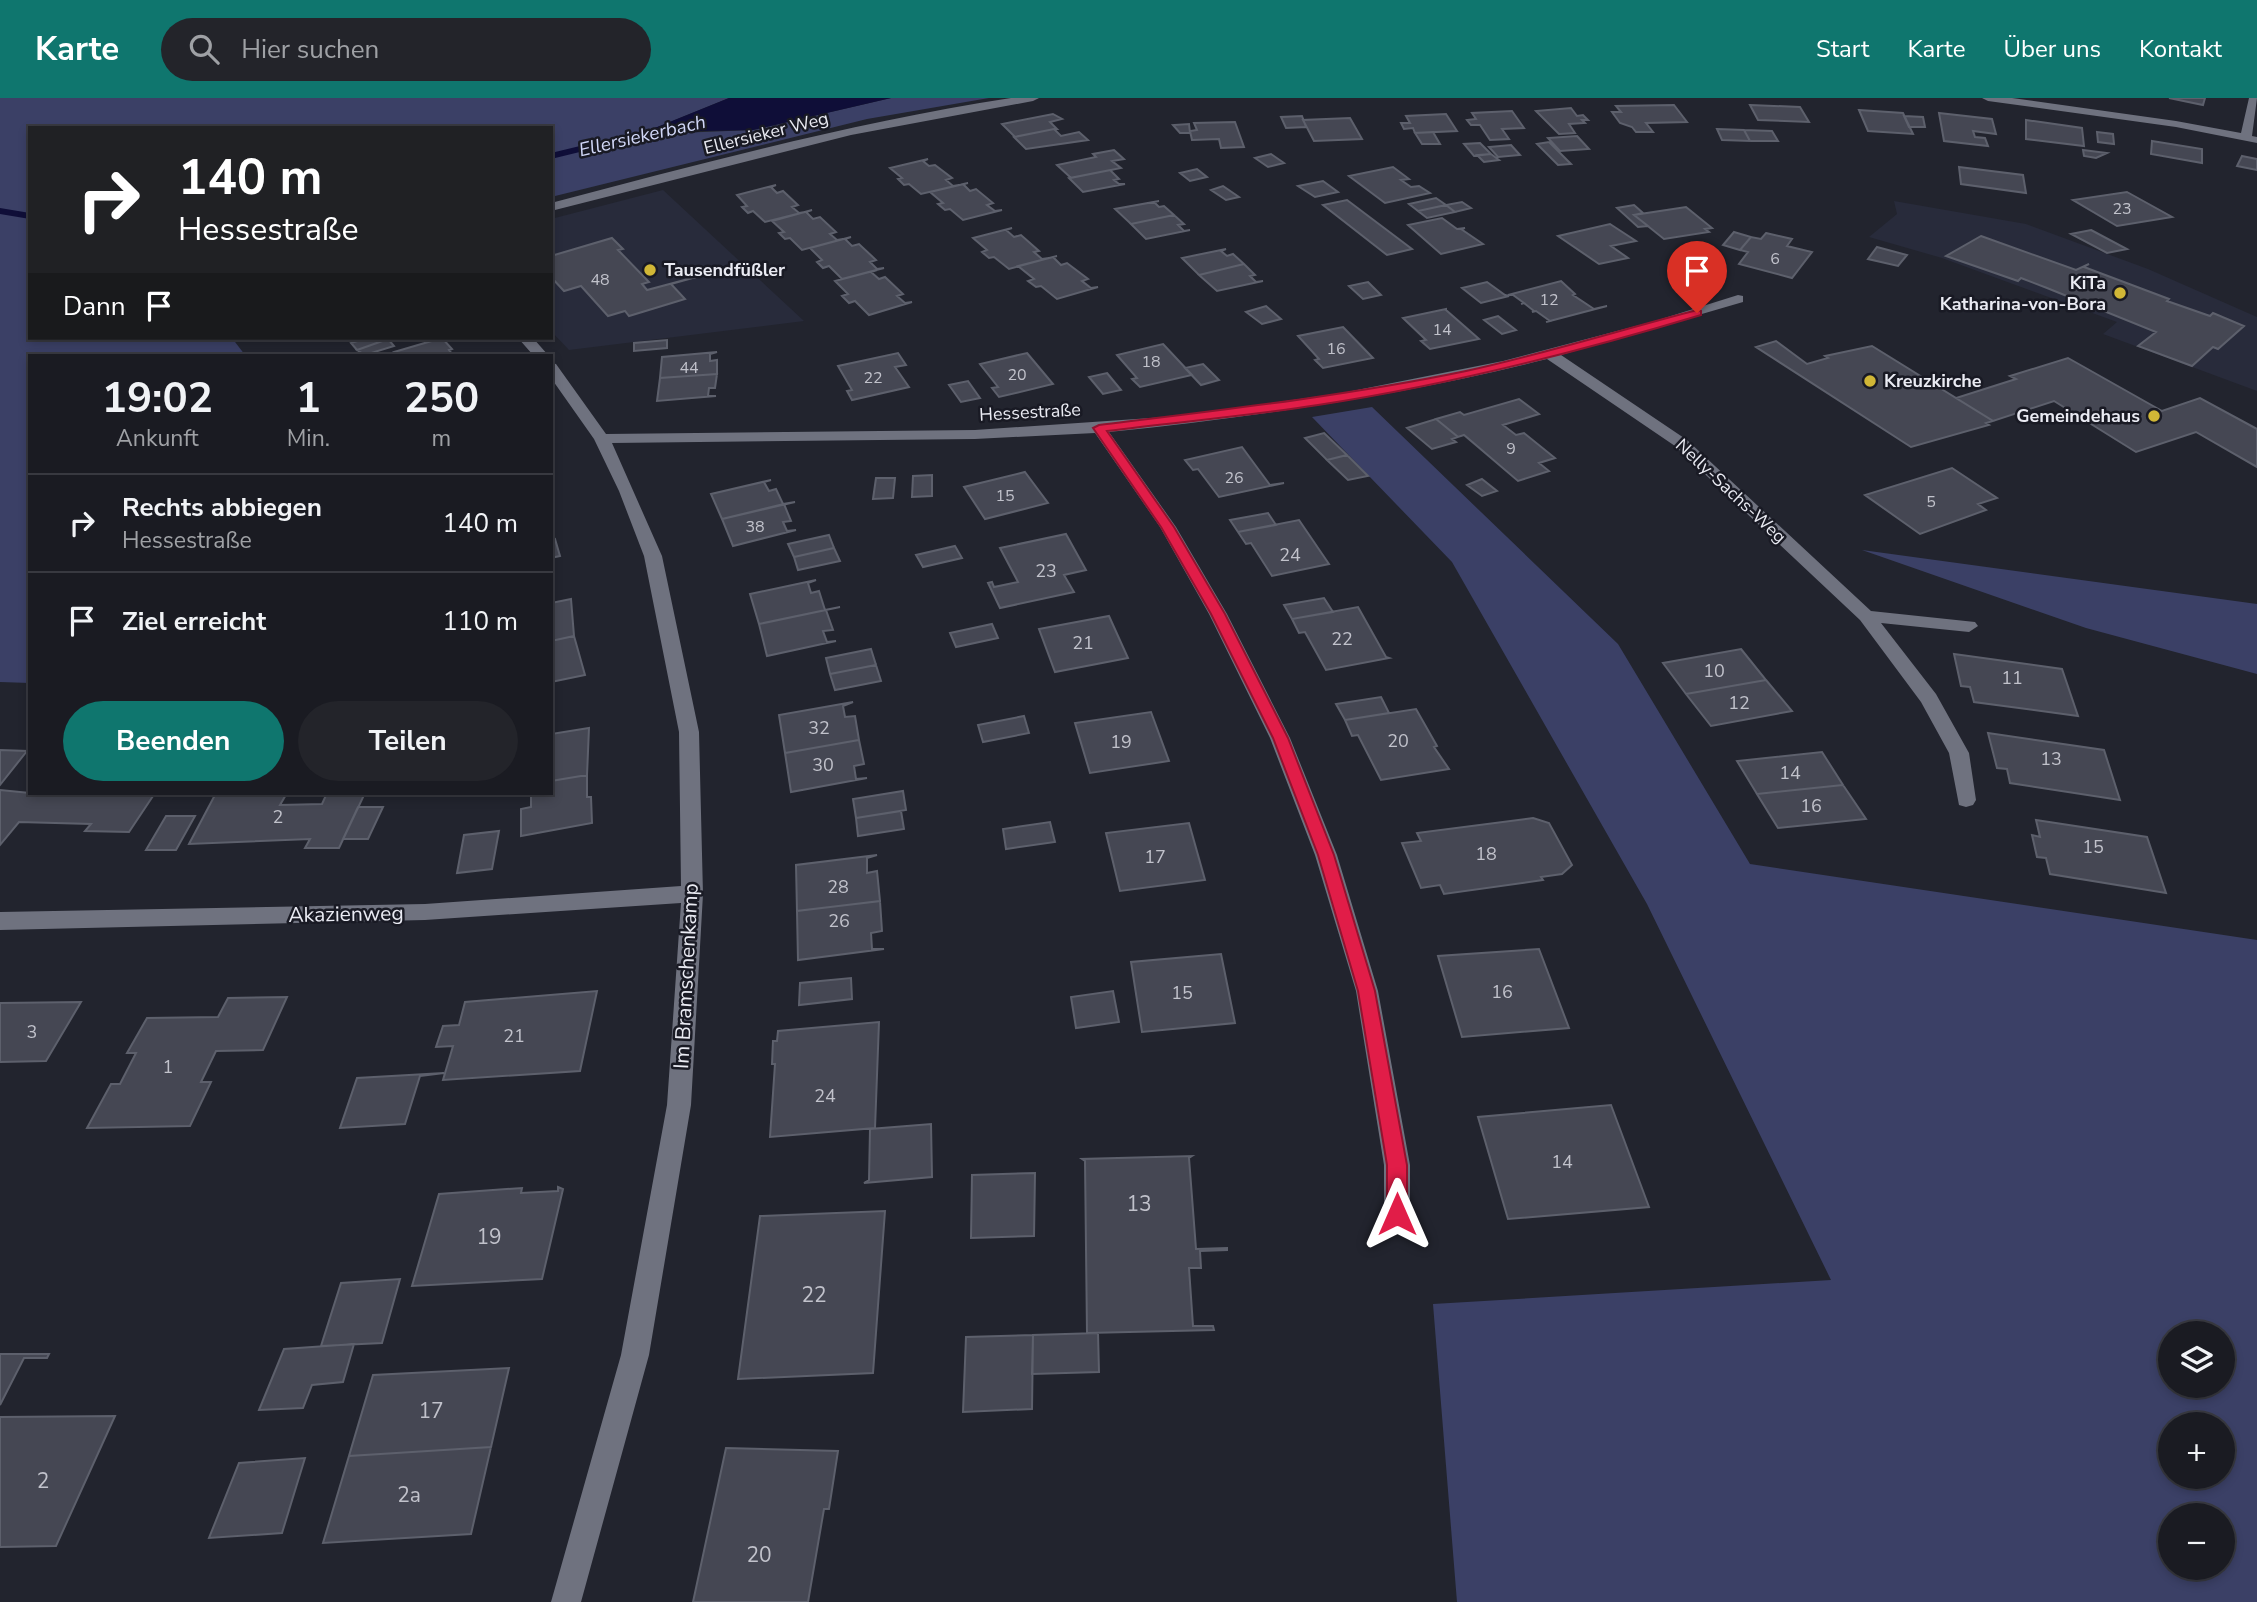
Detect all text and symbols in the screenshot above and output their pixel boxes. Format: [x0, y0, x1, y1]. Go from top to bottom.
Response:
search box [161, 18, 651, 81]
text: Karte [35, 27, 119, 72]
icon: search [185, 30, 223, 68]
text: Hier suchen [241, 32, 379, 67]
text: Start [1816, 33, 1869, 65]
text: Karte [1907, 33, 1965, 65]
text: Über uns [2003, 33, 2101, 65]
text: Kontakt [2139, 33, 2222, 65]
street label: Ellersieker Weg [701, 106, 831, 160]
water label: Ellersiekerbach [576, 109, 708, 163]
text: 140 m [178, 144, 322, 211]
icon: right [63, 154, 154, 245]
house number: 23 [2112, 198, 2132, 220]
text: Hessestraße [178, 208, 359, 251]
pin [1667, 241, 1727, 313]
house number: 6 [1770, 248, 1780, 270]
icon: arrive [1678, 252, 1716, 290]
place label: Tausendfüßler [664, 258, 785, 282]
marker: Tausendfüßler [642, 262, 658, 278]
house number: 48 [590, 269, 610, 291]
place label: KiTa Katharina-von-Bora [1940, 271, 2106, 316]
marker: KiTa Katharina-von-Bora [2112, 285, 2128, 301]
icon: arrive [140, 287, 178, 325]
text: Dann [63, 289, 126, 324]
house number: 12 [1539, 289, 1559, 311]
house number: 14 [1432, 319, 1452, 341]
house number: 16 [1326, 338, 1346, 360]
house number: 18 [1141, 351, 1161, 373]
house number: 44 [679, 357, 699, 379]
house number: 20 [1007, 364, 1027, 386]
house number: 22 [863, 367, 883, 389]
place label: Kreuzkirche [1884, 369, 1982, 393]
text: 19:02 [102, 370, 213, 427]
text: 1 [296, 370, 321, 427]
text: 250 [404, 370, 479, 427]
marker: Kreuzkirche [1862, 373, 1878, 389]
street label: Hessestraße [979, 397, 1081, 427]
place label: Gemeindehaus [2016, 404, 2140, 428]
marker: Gemeindehaus [2146, 408, 2162, 424]
text: Ankunft [116, 423, 199, 454]
text: Min. [287, 423, 330, 454]
text: m [432, 423, 451, 454]
street label: Nelly-Sachs-Weg [1671, 433, 1791, 549]
house number: 9 [1506, 438, 1516, 460]
house number: 26 [1224, 467, 1244, 489]
house number: 15 [995, 485, 1015, 507]
text: Rechts abbiegen [122, 490, 322, 525]
house number: 5 [1926, 491, 1936, 513]
icon: right [63, 504, 101, 542]
text: 140 m [442, 506, 518, 541]
house number: 38 [745, 516, 765, 538]
text: Hessestraße [122, 525, 252, 556]
house number: 24 [1279, 543, 1301, 567]
house number: 23 [1035, 559, 1057, 583]
icon: arrive [63, 602, 101, 640]
text: Ziel erreicht [122, 604, 266, 639]
text: 110 m [442, 604, 518, 639]
house number: 22 [1331, 627, 1353, 651]
house number: 21 [1072, 631, 1094, 655]
house number: 10 [1703, 659, 1725, 683]
house number: 11 [2001, 666, 2023, 690]
house number: 12 [1728, 691, 1750, 715]
button: Beenden [63, 701, 284, 781]
button: Teilen [298, 701, 518, 781]
house number: 32 [808, 716, 830, 740]
house number: 20 [1387, 729, 1409, 753]
house number: 19 [1110, 730, 1132, 754]
house number: 13 [2040, 747, 2062, 771]
house number: 30 [812, 753, 834, 777]
house number: 14 [1779, 761, 1801, 785]
house number: 16 [1800, 794, 1822, 818]
house number: 2 [273, 805, 283, 829]
house number: 15 [2082, 835, 2104, 859]
house number: 18 [1475, 842, 1497, 866]
house number: 17 [1144, 845, 1166, 869]
house number: 28 [827, 875, 849, 899]
street label: Im Bramschenkamp [667, 882, 705, 1070]
street label: Akazienweg [288, 899, 404, 929]
house number: 26 [828, 909, 850, 933]
house number: 16 [1491, 980, 1513, 1004]
house number: 15 [1171, 981, 1193, 1005]
house number: 3 [27, 1020, 37, 1044]
house number: 21 [503, 1024, 525, 1048]
house number: 1 [163, 1055, 173, 1079]
house number: 24 [814, 1084, 836, 1108]
house number: 14 [1551, 1150, 1573, 1174]
position arrow [1360, 1177, 1434, 1251]
house number: 13 [1126, 1190, 1152, 1218]
house number: 19 [476, 1223, 502, 1251]
house number: 22 [801, 1281, 827, 1309]
map controls [2158, 1321, 2235, 1580]
button: layers [2158, 1321, 2235, 1398]
house number: 17 [418, 1397, 444, 1425]
button: + [2158, 1412, 2235, 1489]
house number: 2 [37, 1467, 49, 1495]
house number: 2a [397, 1481, 421, 1509]
button: − [2158, 1503, 2235, 1580]
house number: 20 [746, 1541, 772, 1569]

